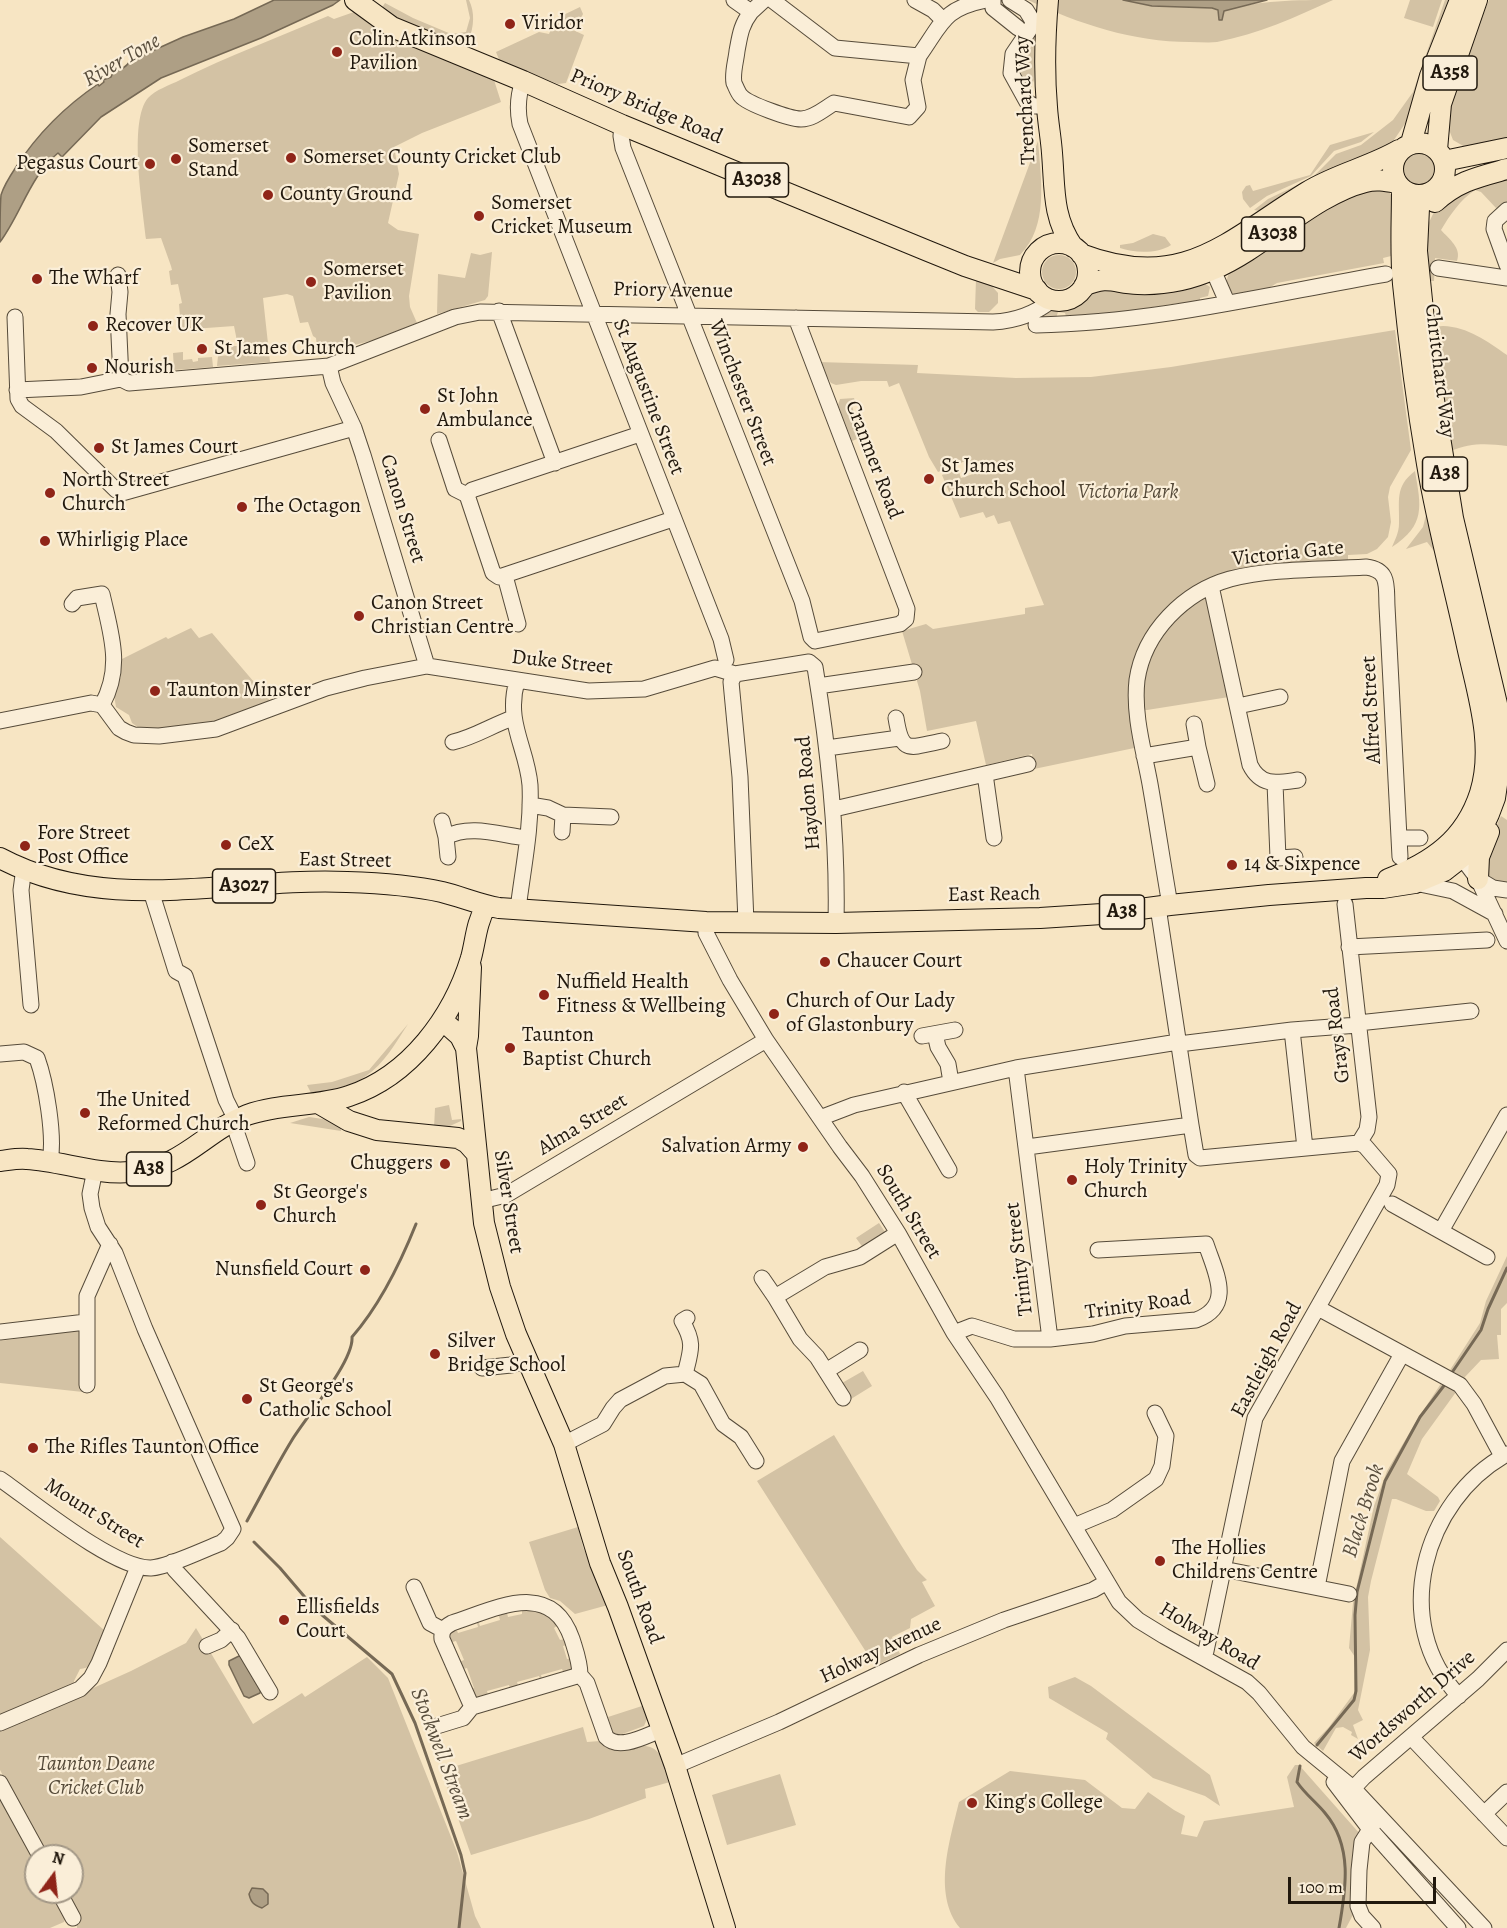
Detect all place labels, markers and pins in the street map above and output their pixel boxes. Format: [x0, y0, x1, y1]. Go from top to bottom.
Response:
place label: Viridor [522, 11, 584, 37]
marker: Viridor [503, 17, 517, 31]
place label: Colin Atkinson Pavilion [349, 27, 476, 77]
marker: Colin Atkinson Pavilion [330, 45, 344, 59]
place label: Somerset Stand [188, 134, 269, 184]
place label: Somerset County Cricket Club [303, 145, 561, 171]
place label: Pegasus Court [16, 151, 138, 177]
marker: Somerset County Cricket Club [284, 151, 298, 165]
marker: Somerset Stand [169, 152, 183, 166]
marker: Pegasus Court [143, 157, 157, 171]
place label: County Ground [280, 182, 413, 208]
marker: County Ground [261, 188, 275, 202]
place label: Somerset Cricket Museum [491, 191, 633, 241]
marker: Somerset Cricket Museum [472, 209, 486, 223]
place label: Somerset Pavilion [323, 257, 404, 307]
place label: The Wharf [49, 266, 139, 292]
marker: The Wharf [30, 272, 44, 286]
marker: Somerset Pavilion [304, 275, 318, 289]
place label: Recover UK [105, 313, 203, 339]
marker: Recover UK [86, 319, 100, 333]
place label: St James Church [214, 336, 355, 362]
marker: St James Church [195, 342, 209, 356]
place label: Nourish [104, 355, 174, 381]
marker: Nourish [85, 361, 99, 375]
place label: St John Ambulance [437, 384, 533, 434]
marker: St John Ambulance [418, 402, 432, 416]
place label: St James Court [111, 435, 238, 461]
marker: St James Court [92, 441, 106, 455]
place label: St James Church School [941, 454, 1066, 504]
place label: North Street Church [62, 468, 169, 518]
marker: St James Church School [922, 472, 936, 486]
marker: North Street Church [43, 486, 57, 500]
place label: The Octagon [254, 494, 361, 520]
marker: The Octagon [235, 500, 249, 514]
place label: Whirligig Place [57, 528, 188, 554]
marker: Whirligig Place [38, 534, 52, 548]
place label: Canon Street Christian Centre [371, 591, 514, 641]
marker: Canon Street Christian Centre [352, 609, 366, 623]
place label: Taunton Minster [167, 678, 311, 704]
marker: Taunton Minster [148, 684, 162, 698]
place label: Fore Street Post Office [37, 821, 130, 871]
place label: CeX [238, 832, 274, 858]
marker: CeX [219, 838, 233, 852]
marker: Fore Street Post Office [18, 839, 32, 853]
place label: 14 & Sixpence [1244, 852, 1361, 878]
marker: 14 & Sixpence [1225, 858, 1239, 872]
place label: Chaucer Court [837, 949, 962, 975]
marker: Chaucer Court [818, 955, 832, 969]
place label: Nuffield Health Fitness & Wellbeing [556, 970, 726, 1020]
marker: Nuffield Health Fitness & Wellbeing [537, 988, 551, 1002]
place label: Church of Our Lady of Glastonbury [786, 989, 955, 1039]
marker: Church of Our Lady of Glastonbury [767, 1007, 781, 1021]
place label: Taunton Baptist Church [522, 1023, 651, 1073]
marker: Taunton Baptist Church [503, 1041, 517, 1055]
place label: The United Reformed Church [97, 1088, 250, 1138]
marker: The United Reformed Church [78, 1106, 92, 1120]
place label: Salvation Army [661, 1134, 791, 1160]
marker: Salvation Army [796, 1140, 810, 1154]
place label: Chuggers [350, 1151, 433, 1177]
place label: Holy Trinity Church [1084, 1155, 1187, 1205]
marker: Chuggers [438, 1157, 452, 1171]
marker: Holy Trinity Church [1065, 1173, 1079, 1187]
place label: St George's Church [273, 1180, 368, 1230]
marker: St George's Church [254, 1198, 268, 1212]
place label: Nunsfield Court [215, 1257, 353, 1283]
marker: Nunsfield Court [358, 1263, 372, 1277]
place label: Silver Bridge School [447, 1329, 566, 1379]
marker: Silver Bridge School [428, 1347, 442, 1361]
place label: St George's Catholic School [259, 1374, 392, 1424]
marker: St George's Catholic School [240, 1392, 254, 1406]
place label: The Rifles Taunton Office [45, 1435, 259, 1461]
marker: The Rifles Taunton Office [26, 1441, 40, 1455]
place label: The Hollies Childrens Centre [1172, 1536, 1318, 1586]
marker: The Hollies Childrens Centre [1153, 1554, 1167, 1568]
place label: Ellisfields Court [296, 1595, 380, 1645]
marker: Ellisfields Court [277, 1613, 291, 1627]
place label: King's College [984, 1790, 1103, 1816]
marker: King's College [965, 1796, 979, 1810]

